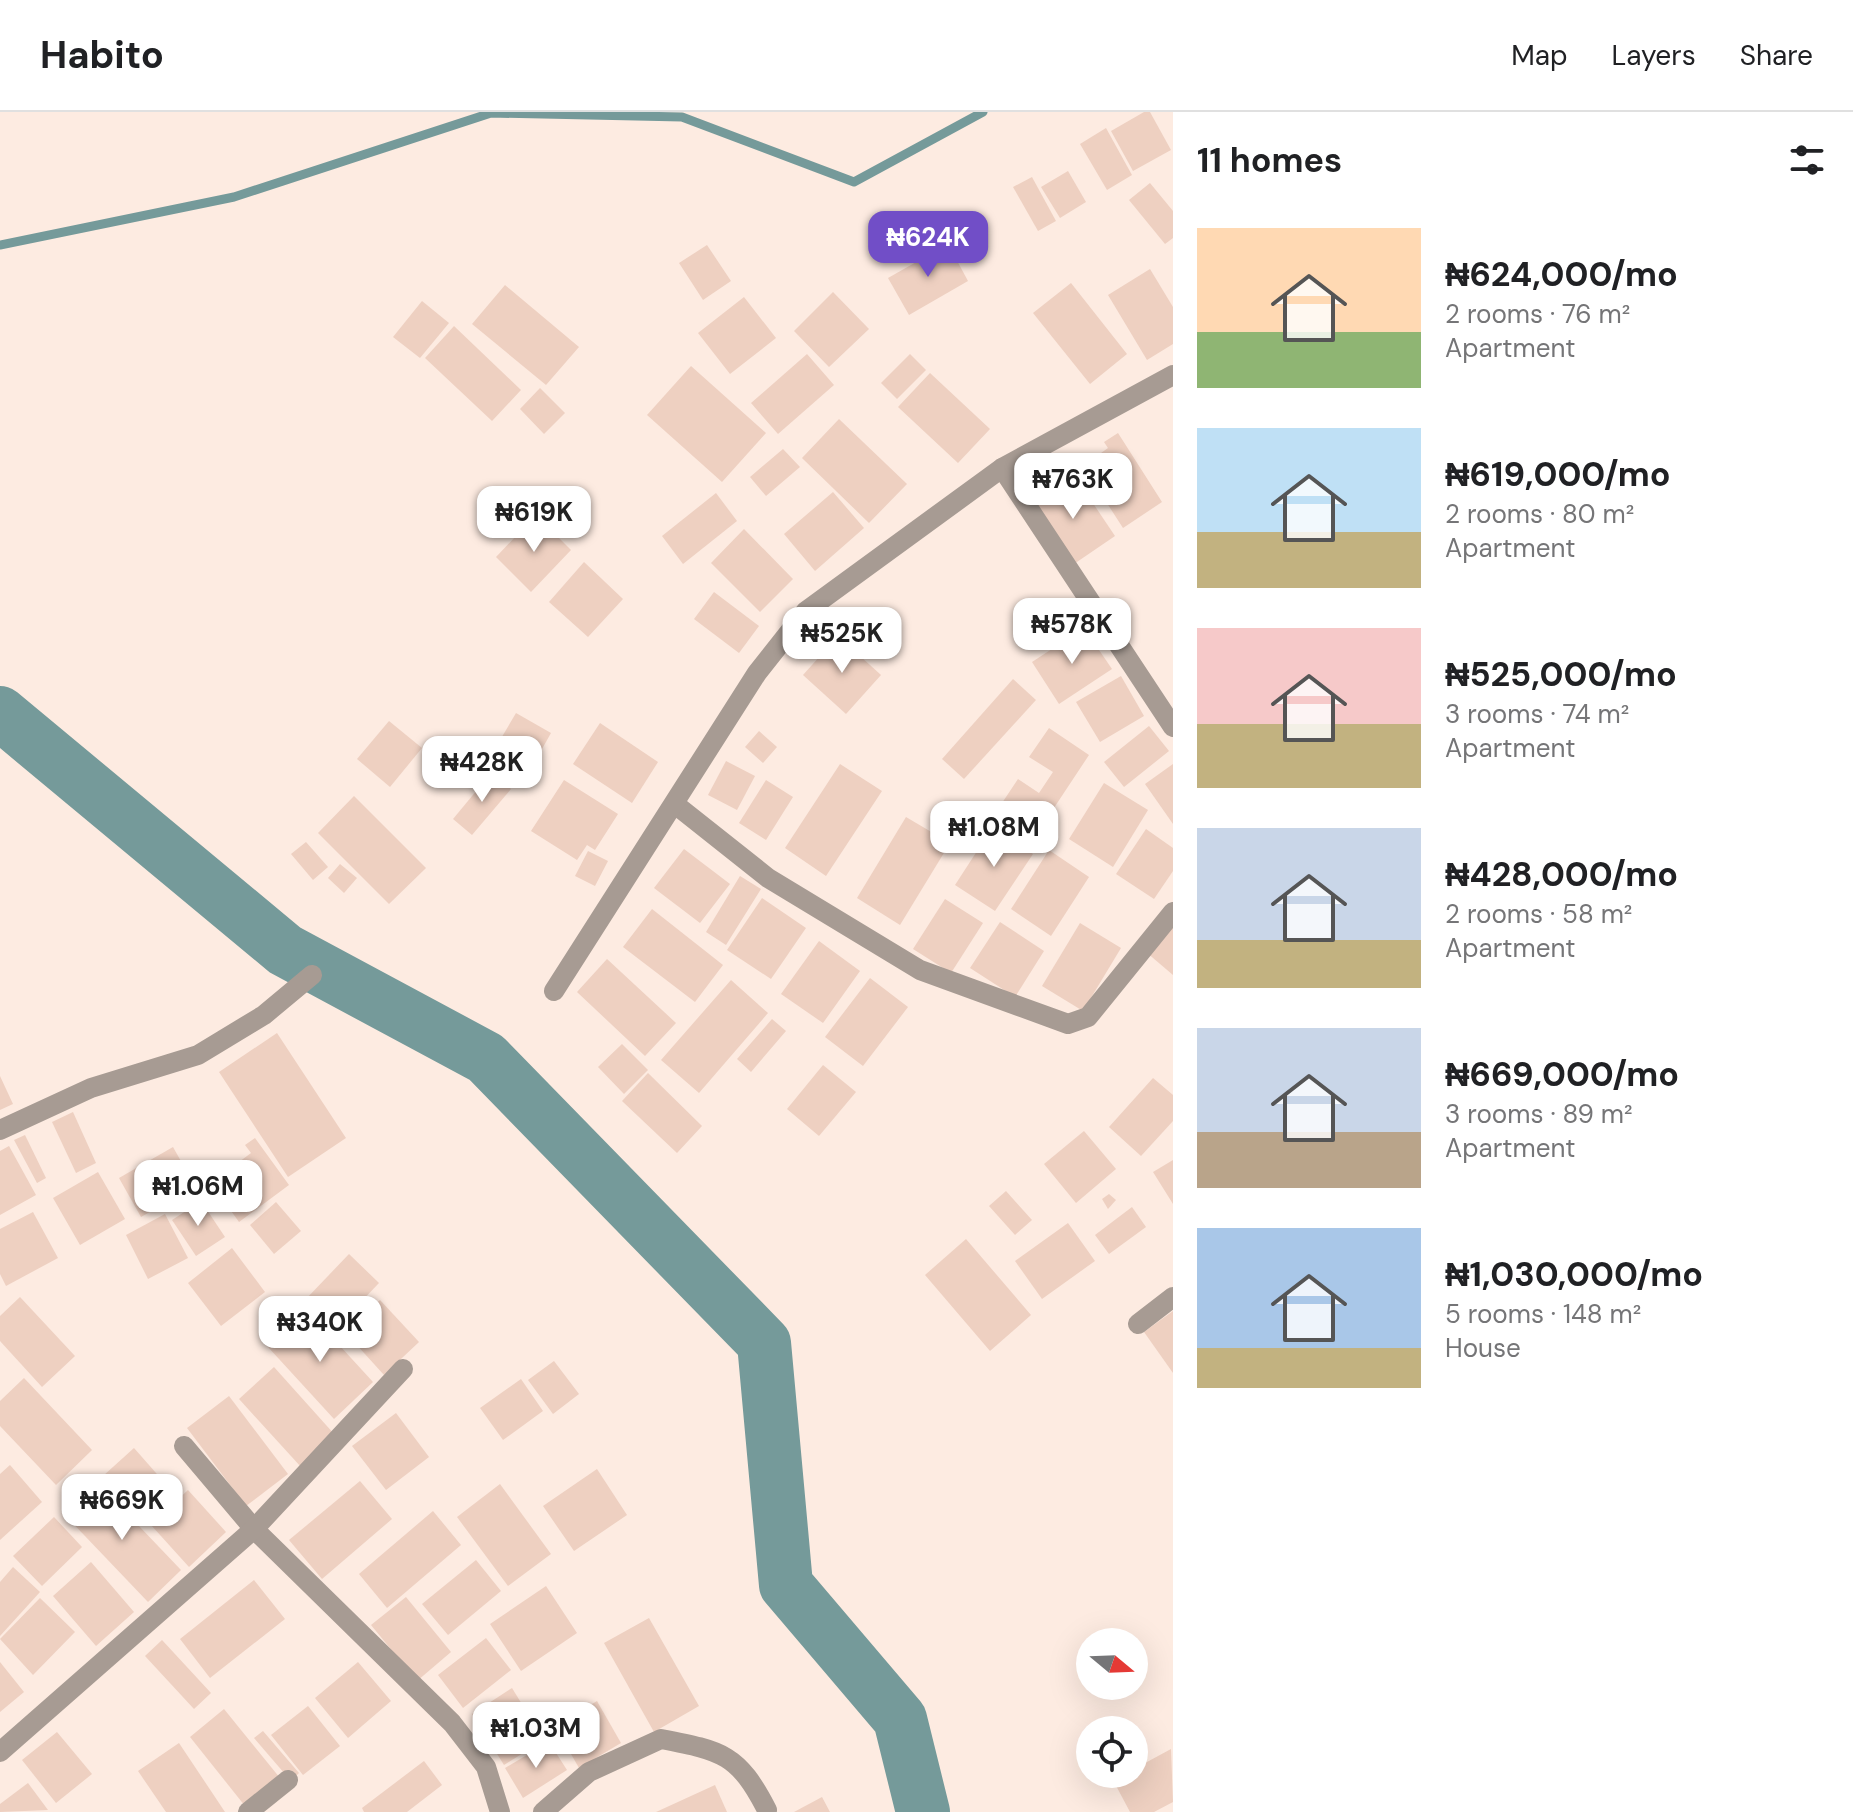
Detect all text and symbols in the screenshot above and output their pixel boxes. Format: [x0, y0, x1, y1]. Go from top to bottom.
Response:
text: Habito [40, 30, 164, 80]
text: Map [1511, 37, 1568, 74]
text: Layers [1612, 37, 1696, 74]
text: Share [1740, 37, 1813, 74]
text: 11 homes [1197, 138, 1342, 183]
icon: filters [1785, 138, 1829, 182]
pin: ₦624K [872, 211, 984, 279]
text: ₦624K [886, 220, 970, 254]
text: ₦624,000/mo [1445, 252, 1678, 297]
icon: home [1261, 260, 1357, 356]
text: 2 rooms · 76 m² [1445, 297, 1630, 331]
text: Apartment [1445, 331, 1576, 365]
text: ₦619,000/mo [1445, 452, 1671, 497]
pin: ₦763K [1017, 453, 1129, 521]
icon: home [1261, 460, 1357, 556]
text: ₦763K [1032, 462, 1114, 496]
pin: ₦619K [478, 486, 590, 554]
text: ₦619K [495, 495, 573, 529]
text: 2 rooms · 80 m² [1445, 497, 1634, 531]
text: Apartment [1445, 531, 1576, 565]
pin: ₦578K [1016, 598, 1128, 666]
pin: ₦525K [786, 607, 898, 675]
text: ₦578K [1031, 607, 1113, 641]
text: ₦525K [801, 616, 883, 650]
text: ₦525,000/mo [1445, 652, 1677, 697]
icon: home [1261, 660, 1357, 756]
text: 3 rooms · 74 m² [1445, 697, 1629, 731]
text: Apartment [1445, 731, 1576, 765]
pin: ₦428K [426, 736, 538, 804]
text: ₦428K [440, 745, 524, 779]
pin: ₦1.08M [929, 801, 1059, 869]
text: ₦1.08M [948, 810, 1040, 844]
text: ₦428,000/mo [1445, 852, 1678, 897]
icon: home [1261, 860, 1357, 956]
text: 2 rooms · 58 m² [1445, 897, 1632, 931]
text: Apartment [1445, 931, 1576, 965]
text: ₦669,000/mo [1445, 1052, 1679, 1097]
icon: home [1261, 1060, 1357, 1156]
text: 3 rooms · 89 m² [1445, 1097, 1633, 1131]
text: Apartment [1445, 1131, 1576, 1165]
pin: ₦1.06M [133, 1160, 263, 1228]
text: ₦1.06M [152, 1169, 244, 1203]
text: ₦1,030,000/mo [1445, 1252, 1703, 1297]
icon: home [1261, 1260, 1357, 1356]
pin: ₦340K [264, 1296, 376, 1364]
text: 5 rooms · 148 m² [1445, 1297, 1641, 1331]
text: ₦340K [277, 1305, 363, 1339]
text: House [1445, 1331, 1521, 1365]
pin: ₦669K [66, 1474, 178, 1542]
text: ₦669K [80, 1483, 164, 1517]
north arrow [1076, 1628, 1148, 1700]
map controls [1076, 1628, 1148, 1788]
pin: ₦1.03M [471, 1702, 601, 1770]
text: ₦1.03M [491, 1711, 581, 1745]
button: locate [1076, 1716, 1148, 1788]

